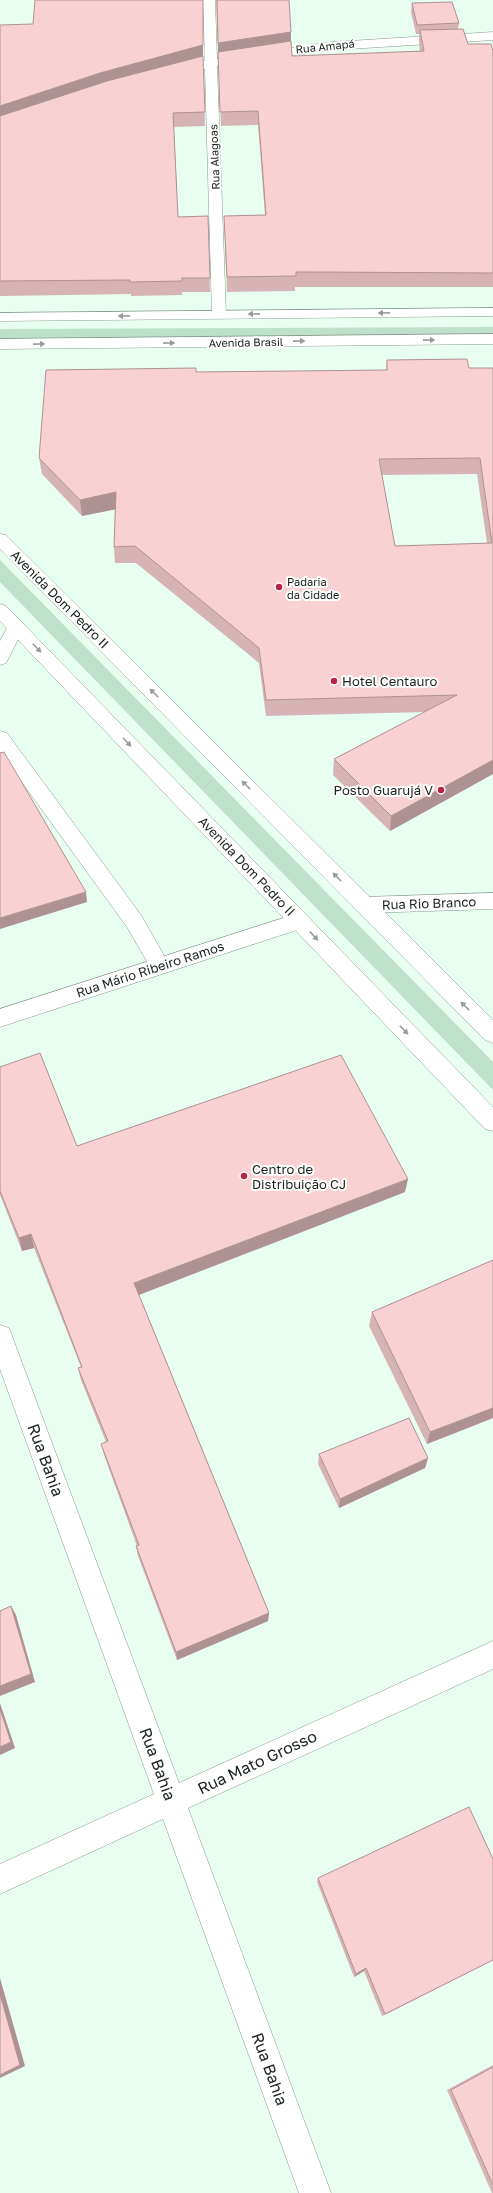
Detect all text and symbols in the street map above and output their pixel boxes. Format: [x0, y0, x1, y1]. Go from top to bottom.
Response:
street label: Rua Amapá [295, 36, 355, 56]
street label: Rua Alagoas [206, 124, 222, 190]
one-way arrow [377, 310, 390, 316]
one-way arrow [247, 311, 260, 317]
one-way arrow [117, 313, 130, 319]
street label: Avenida Brasil [209, 335, 284, 349]
one-way arrow [423, 337, 436, 343]
one-way arrow [293, 338, 306, 344]
one-way arrow [163, 340, 176, 346]
one-way arrow [33, 341, 46, 347]
street label: Avenida Dom Pedro II [8, 547, 112, 651]
place label: Padaria da Cidade [287, 575, 339, 601]
marker: Padaria da Cidade [274, 582, 284, 592]
one-way arrow [32, 643, 42, 653]
place label: Hotel Centauro [342, 673, 437, 689]
marker: Hotel Centauro [329, 676, 339, 686]
one-way arrow [149, 688, 159, 698]
one-way arrow [122, 737, 132, 747]
one-way arrow [241, 780, 250, 790]
place label: Posto Guarujá V [334, 782, 433, 798]
marker: Posto Guarujá V [436, 785, 446, 795]
street label: Avenida Dom Pedro II [195, 813, 299, 919]
one-way arrow [332, 873, 342, 882]
street label: Rua Rio Branco [382, 893, 477, 913]
one-way arrow [309, 931, 319, 941]
street label: Rua Mário Ribeiro Ramos [74, 937, 226, 1001]
one-way arrow [461, 1001, 470, 1011]
one-way arrow [399, 1025, 409, 1035]
place label: Centro de Distribuição CJ [252, 1161, 346, 1192]
marker: Centro de Distribuição CJ [239, 1171, 249, 1181]
street label: Rua Bahia [24, 1421, 68, 1499]
street label: Rua Bahia [136, 1725, 180, 1803]
street label: Rua Mato Grosso [194, 1726, 320, 1798]
street label: Rua Bahia [248, 2030, 292, 2108]

